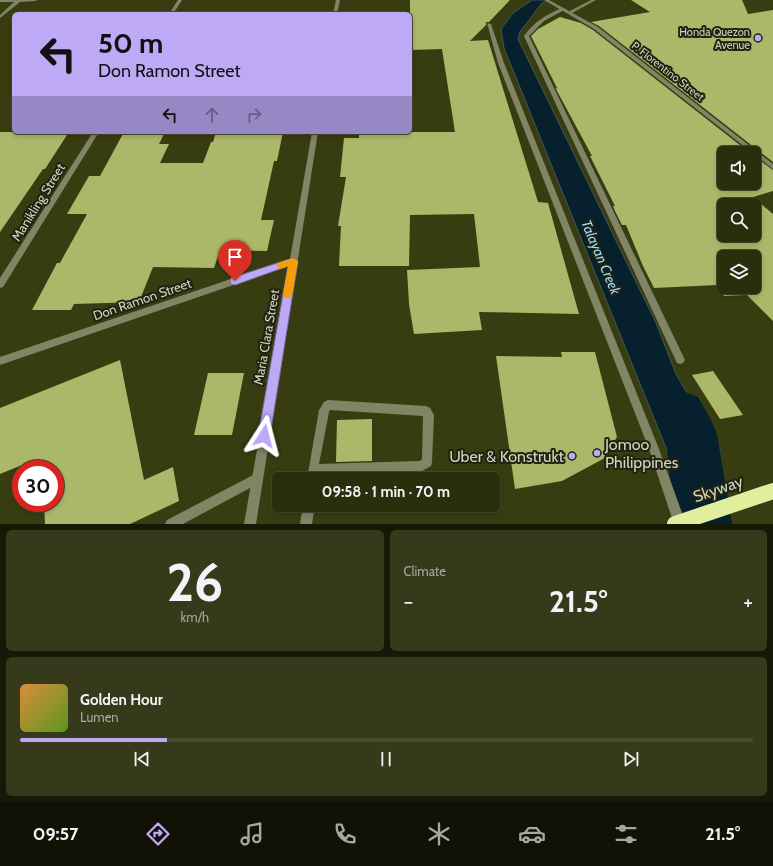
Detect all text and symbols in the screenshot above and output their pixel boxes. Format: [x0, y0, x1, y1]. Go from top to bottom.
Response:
place label: Honda Quezon Avenue [679, 25, 750, 52]
text: 50 m [98, 26, 163, 60]
icon: left [32, 28, 84, 80]
marker: Honda Quezon Avenue [753, 33, 763, 43]
street label: P. Florentino Street [629, 38, 707, 104]
text: Don Ramon Street [98, 60, 240, 82]
icon: left [159, 104, 181, 126]
icon: ahead [201, 104, 223, 126]
icon: right [243, 104, 265, 126]
map controls [717, 146, 761, 294]
button: sound [717, 146, 761, 190]
street label: Manikling Street [8, 160, 69, 244]
button: search [717, 198, 761, 242]
water label: Talayan Creek [577, 217, 625, 298]
pin [218, 240, 252, 281]
icon: arrive [224, 246, 246, 268]
button: layers [717, 250, 761, 294]
street label: Don Ramon Street [91, 274, 194, 323]
street label: Maria Clara Street [250, 287, 282, 386]
position arrow [243, 415, 285, 457]
place label: Jomoo Philippines [604, 435, 679, 472]
place label: Uber & Konstrukt [449, 447, 565, 466]
marker: Jomoo Philippines [592, 448, 602, 458]
marker: Uber & Konstrukt [567, 451, 577, 461]
speed limit sign: 30 [12, 460, 64, 512]
street label: Skyway [691, 472, 745, 506]
text: 09:58 · 1 min · 70 m [322, 483, 450, 501]
text: 26 [166, 551, 223, 614]
text: Climate [404, 563, 446, 579]
text: 21.5° [549, 583, 607, 620]
text: − [404, 588, 413, 615]
text: + [743, 588, 753, 615]
text: km/h [181, 609, 209, 625]
text: Golden Hour [80, 691, 163, 709]
text: Lumen [80, 709, 119, 725]
icon: previous [131, 748, 153, 770]
icon: pause [375, 748, 397, 770]
icon: next [620, 748, 642, 770]
icon: directions [144, 820, 172, 848]
icon: music [238, 820, 266, 848]
icon: phone [331, 820, 359, 848]
icon: climate [425, 820, 453, 848]
icon: car [518, 820, 546, 848]
icon: filters [612, 820, 640, 848]
text: 09:57 [33, 823, 78, 845]
text: 21.5° [705, 823, 740, 845]

